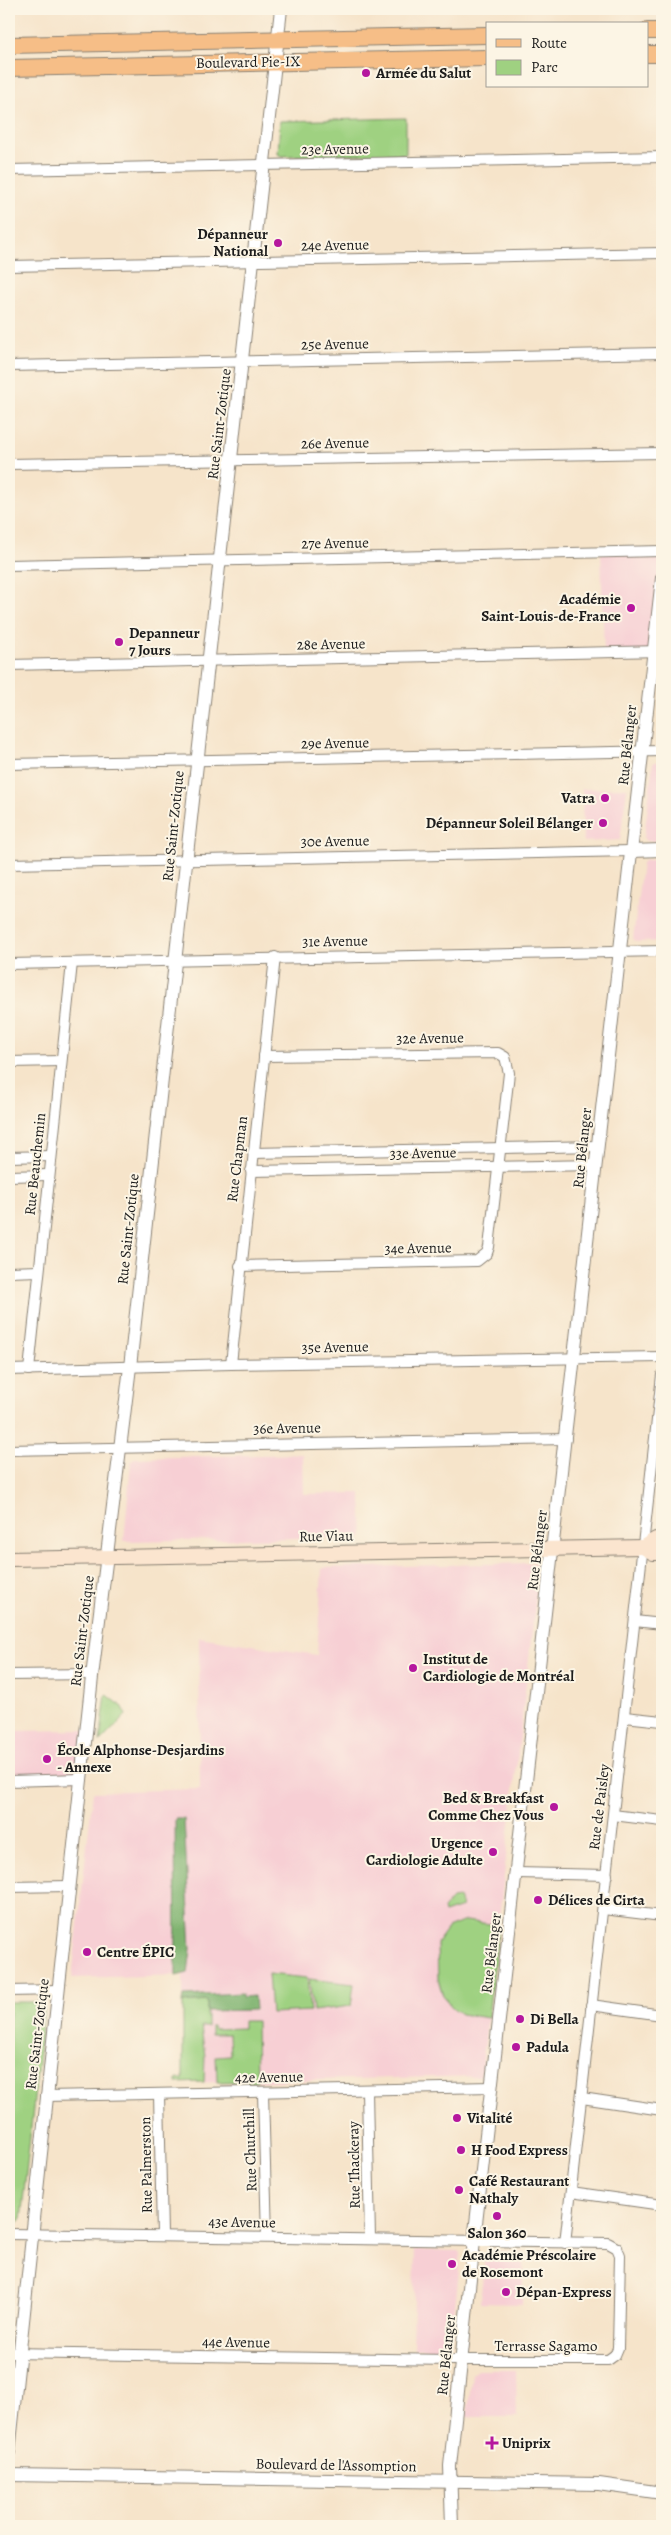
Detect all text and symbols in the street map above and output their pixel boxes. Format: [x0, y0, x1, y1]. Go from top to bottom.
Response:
legend [486, 22, 648, 88]
text: Route [531, 33, 567, 53]
street label: Boulevard Pie-IX [196, 51, 301, 73]
text: Parc [531, 57, 558, 77]
place label: Armée du Salut [375, 63, 471, 83]
marker: Armée du Salut [360, 67, 372, 79]
street label: 23e Avenue [301, 138, 369, 160]
place label: Dépanneur National [197, 224, 268, 261]
street label: 24e Avenue [301, 234, 370, 256]
marker: Dépanneur National [272, 237, 284, 249]
street label: 25e Avenue [301, 333, 369, 355]
street label: Rue Saint-Zotique [202, 367, 236, 481]
street label: 26e Avenue [301, 432, 370, 454]
street label: 27e Avenue [301, 532, 369, 554]
place label: Académie Saint-Louis-de-France [481, 589, 621, 626]
marker: Académie Saint-Louis-de-France [625, 602, 637, 614]
place label: Depanneur 7 Jours [129, 623, 200, 660]
street label: 28e Avenue [296, 633, 366, 655]
marker: Depanneur 7 Jours [113, 636, 125, 648]
street label: Rue Bélanger [613, 703, 641, 786]
street label: 29e Avenue [301, 732, 370, 754]
street label: Rue Saint-Zotique [157, 769, 189, 883]
place label: Vatra [560, 788, 596, 808]
marker: Vatra [599, 792, 611, 804]
place label: Dépanneur Soleil Bélanger [426, 813, 593, 833]
marker: Dépanneur Soleil Bélanger [597, 817, 609, 829]
street label: 30e Avenue [301, 830, 370, 852]
street label: 31e Avenue [302, 930, 368, 952]
street label: 32e Avenue [396, 1027, 464, 1049]
street label: Rue Bélanger [568, 1106, 596, 1189]
street label: Rue Beauchemin [20, 1112, 50, 1216]
street label: Rue Chapman [222, 1115, 252, 1203]
street label: 33e Avenue [389, 1142, 457, 1164]
street label: Rue Saint-Zotique [112, 1172, 144, 1286]
street label: 34e Avenue [384, 1237, 452, 1259]
street label: 35e Avenue [301, 1336, 369, 1358]
street label: 36e Avenue [253, 1417, 321, 1439]
street label: Rue Bélanger [522, 1508, 552, 1591]
street label: Rue Viau [299, 1526, 354, 1546]
street label: Rue Saint-Zotique [65, 1574, 99, 1688]
place label: Institut de Cardiologie de Montréal [423, 1649, 574, 1686]
marker: Institut de Cardiologie de Montréal [407, 1662, 419, 1674]
place label: École Alphonse-Desjardins - Annexe [57, 1740, 224, 1777]
marker: École Alphonse-Desjardins - Annexe [41, 1753, 53, 1765]
street label: Rue de Paisley [584, 1763, 614, 1851]
place label: Bed & Breakfast Comme Chez Vous [428, 1788, 544, 1825]
marker: Bed & Breakfast Comme Chez Vous [548, 1801, 560, 1813]
place label: Urgence Cardiologie Adulte [366, 1833, 483, 1870]
marker: Urgence Cardiologie Adulte [487, 1846, 499, 1858]
place label: Délices de Cirta [548, 1890, 646, 1910]
marker: Délices de Cirta [532, 1894, 544, 1906]
street label: Rue Bélanger [476, 1911, 506, 1994]
place label: Centre ÉPIC [97, 1942, 174, 1962]
marker: Centre ÉPIC [81, 1946, 93, 1958]
street label: Rue Saint-Zotique [20, 1977, 54, 2091]
place label: Di Bella [530, 2009, 579, 2029]
marker: Di Bella [514, 2013, 526, 2025]
place label: Padula [526, 2037, 570, 2057]
marker: Padula [510, 2041, 522, 2053]
street label: 42e Avenue [235, 2066, 304, 2088]
street label: Rue Churchill [239, 2108, 261, 2192]
place label: Vitalité [466, 2108, 513, 2128]
marker: Vitalité [451, 2112, 463, 2124]
street label: Rue Palmerston [135, 2116, 157, 2214]
street label: Rue Thackeray [343, 2121, 365, 2209]
place label: H Food Express [471, 2140, 568, 2160]
marker: H Food Express [455, 2144, 467, 2156]
place label: Café Restaurant Nathaly [469, 2171, 569, 2208]
marker: Café Restaurant Nathaly [453, 2184, 465, 2196]
marker: Salon 360 [491, 2210, 503, 2222]
street label: 43e Avenue [208, 2211, 276, 2233]
place label: Salon 360 [468, 2223, 527, 2243]
place label: Académie Préscolaire de Rosemont [461, 2245, 596, 2282]
marker: Académie Préscolaire de Rosemont [446, 2258, 458, 2270]
place label: Dépan-Express [516, 2282, 612, 2302]
marker: Dépan-Express [500, 2286, 512, 2298]
street label: Rue Bélanger [432, 2313, 460, 2396]
street label: 44e Avenue [202, 2331, 270, 2353]
street label: Terrasse Sagamo [495, 2336, 598, 2356]
place label: Uniprix [502, 2433, 551, 2453]
marker: Uniprix [486, 2437, 498, 2449]
street label: Boulevard de l'Assomption [255, 2454, 417, 2476]

